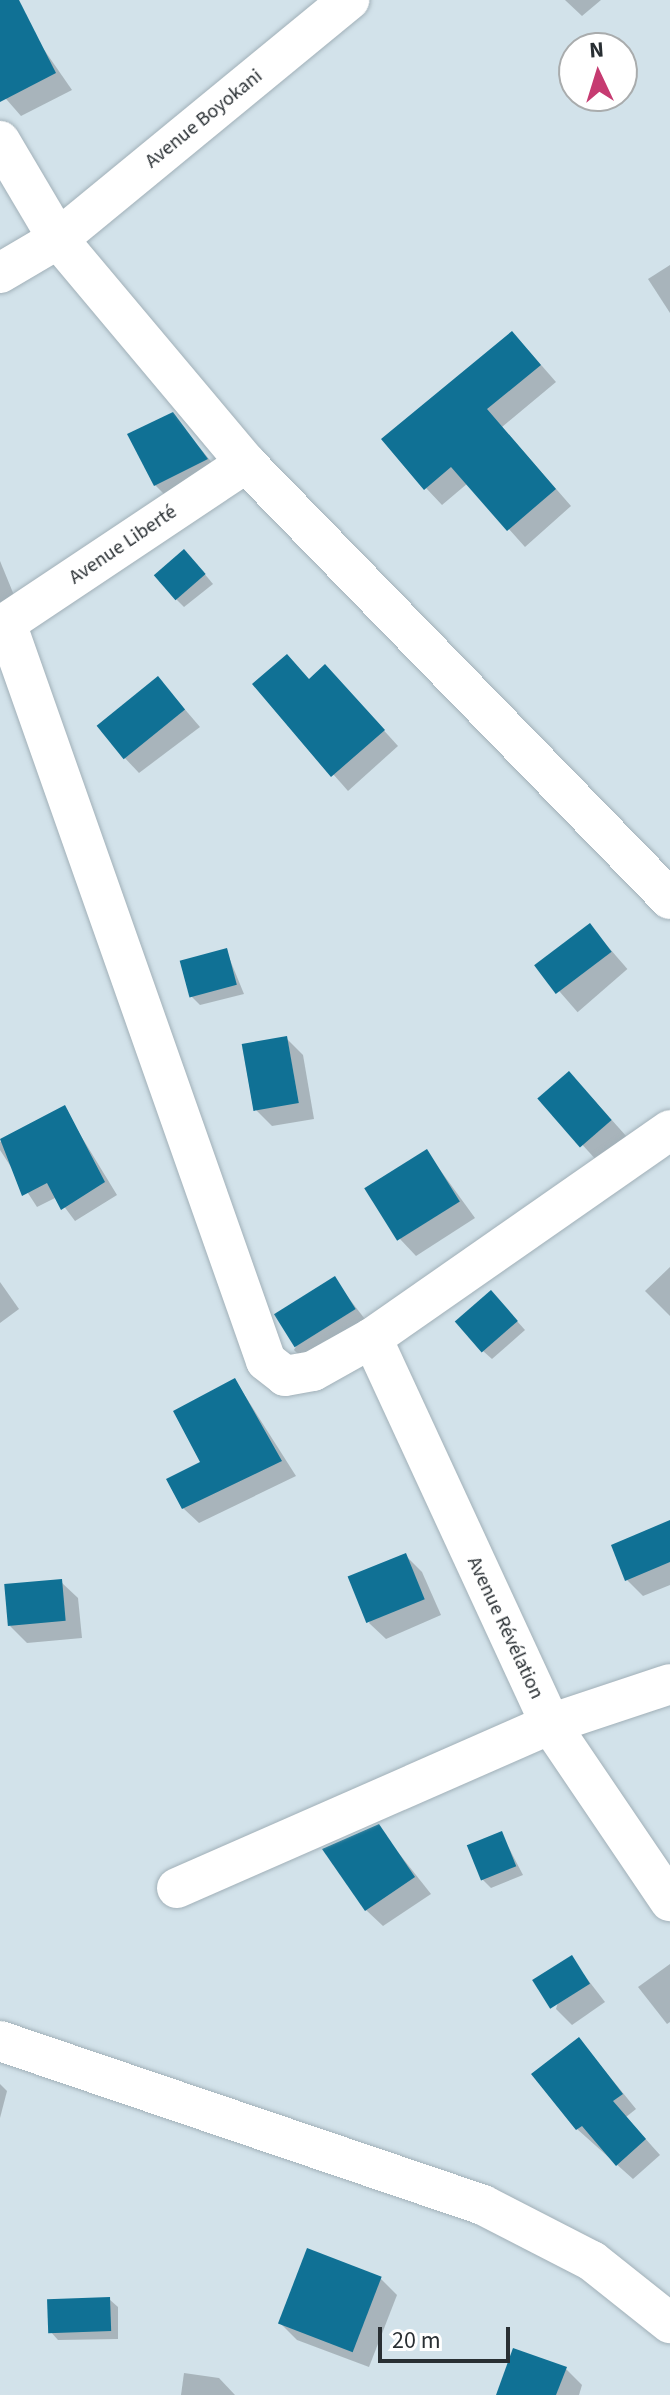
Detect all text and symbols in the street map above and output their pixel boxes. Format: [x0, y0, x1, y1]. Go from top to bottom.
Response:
north arrow [558, 32, 638, 112]
text: N [588, 34, 605, 67]
street label: Avenue Boyokani [141, 64, 267, 174]
street label: Avenue Liberté [65, 500, 181, 590]
street label: Avenue Révélation [461, 1553, 549, 1703]
scale bar [382, 2311, 514, 2361]
text: 20 m [392, 2323, 441, 2358]

